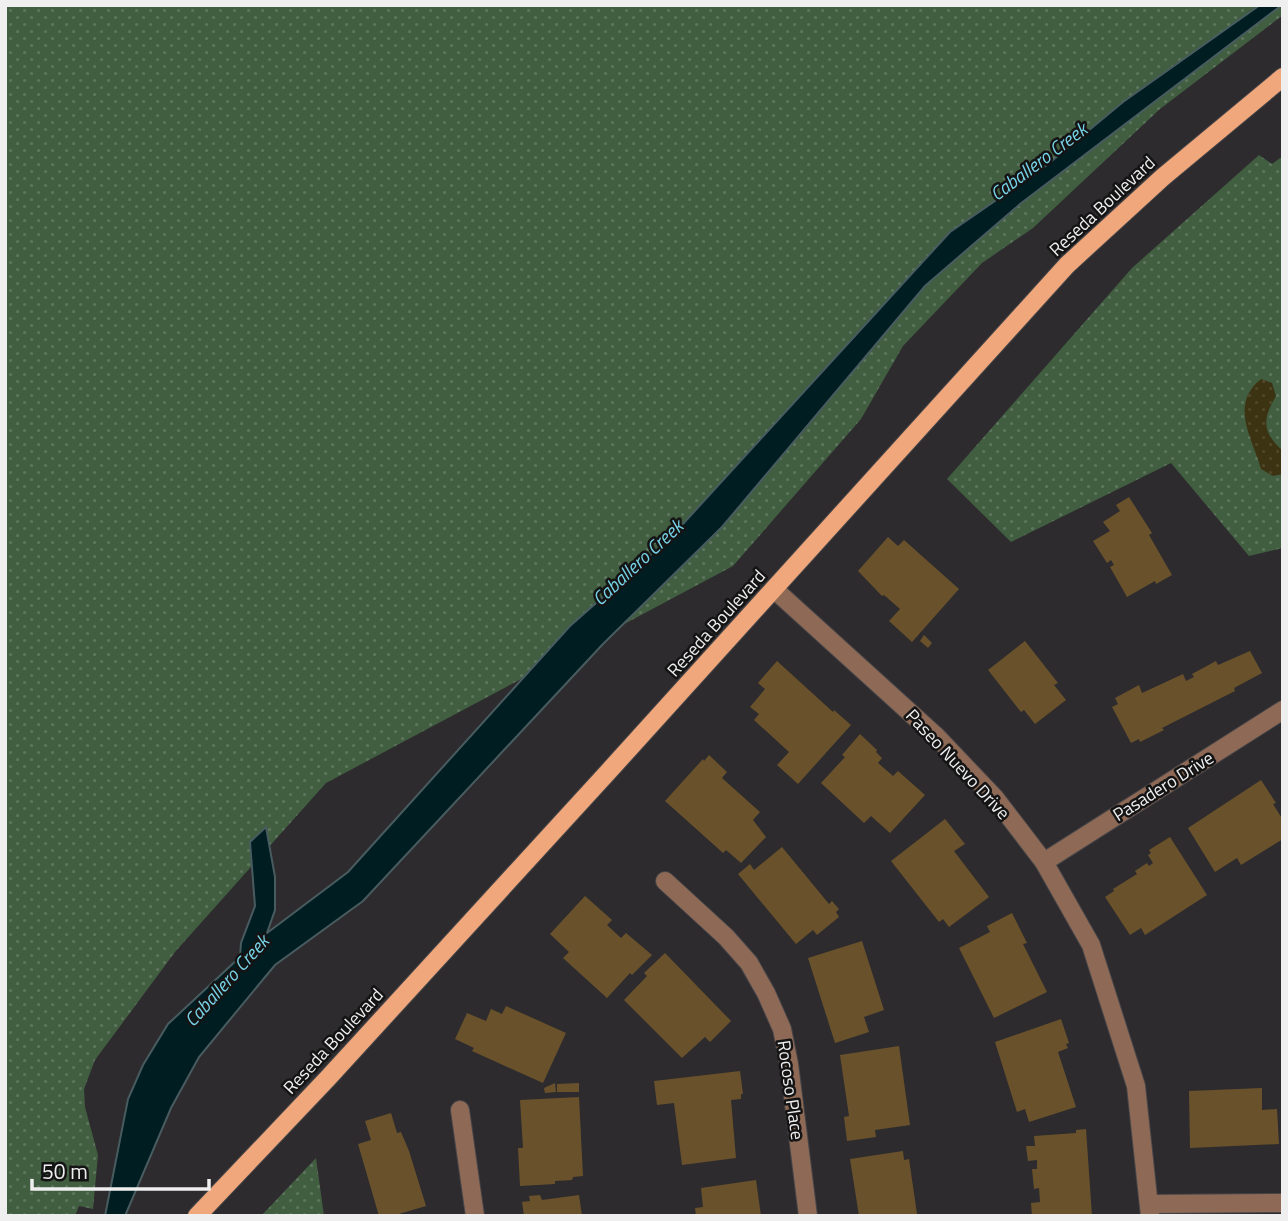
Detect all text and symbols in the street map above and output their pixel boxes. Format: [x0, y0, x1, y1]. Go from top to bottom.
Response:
water label: Caballero Creek [983, 113, 1095, 207]
street label: Reseda Boulevard [1043, 150, 1161, 262]
water label: Caballero Creek [585, 510, 691, 612]
street label: Reseda Boulevard [660, 563, 772, 683]
street label: Paseo Nuevo Drive [900, 703, 1016, 825]
street label: Pasadero Drive [1107, 744, 1219, 828]
water label: Caballero Creek [177, 925, 277, 1033]
street label: Reseda Boulevard [277, 982, 389, 1100]
street label: Rocoso Place [771, 1039, 811, 1141]
scale bar [32, 1148, 208, 1192]
text: 50 m [42, 1155, 88, 1187]

